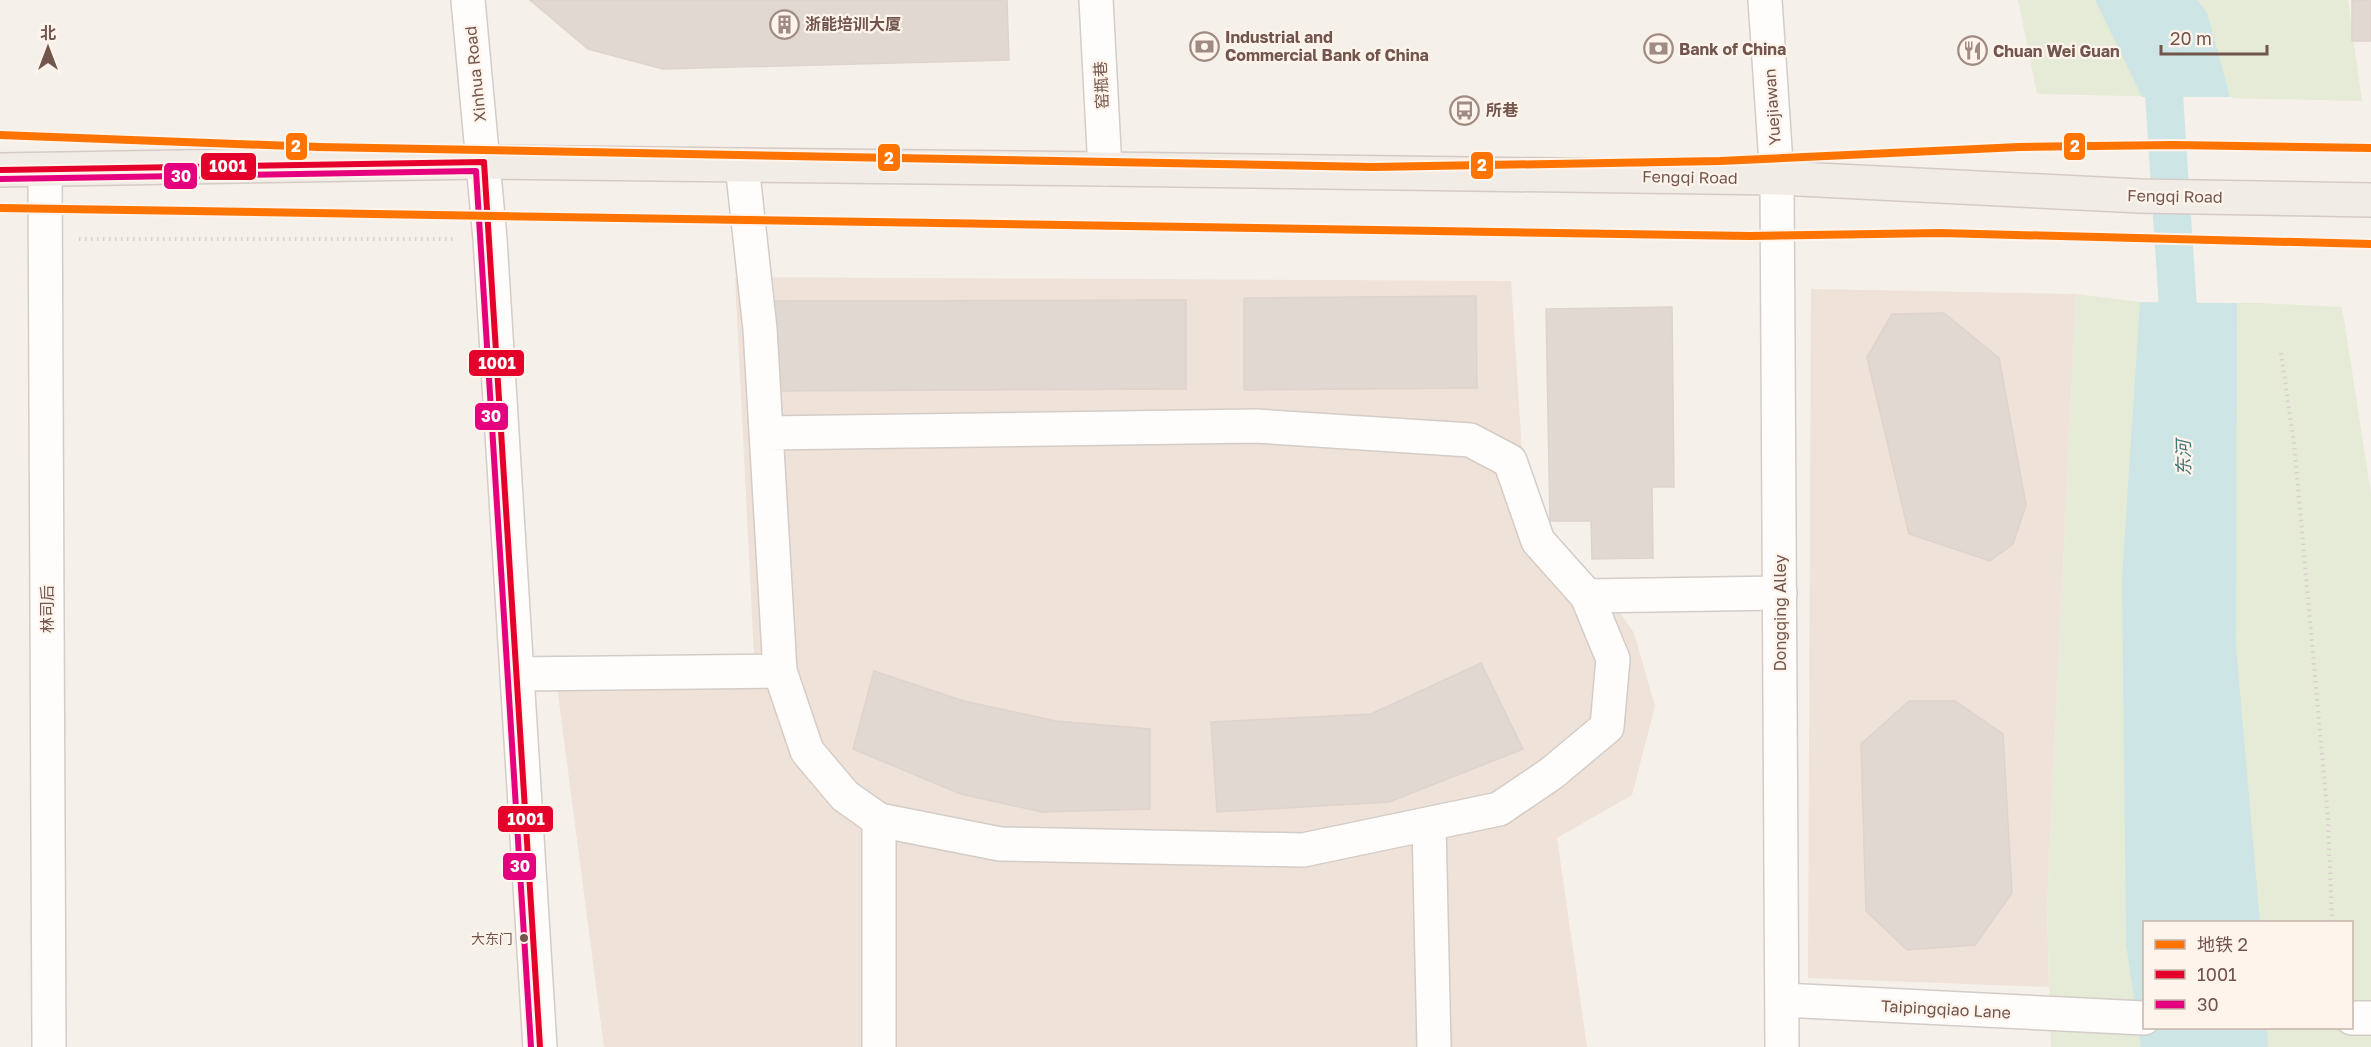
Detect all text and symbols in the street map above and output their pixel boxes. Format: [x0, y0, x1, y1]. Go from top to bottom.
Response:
building icon: 浙能培训大厦 [768, 8, 800, 40]
place label: 浙能培训大厦 [805, 14, 901, 34]
north arrow [18, 18, 78, 78]
scale bar [2161, 18, 2268, 56]
text: 北 [40, 23, 56, 43]
street label: Xinhua Road [460, 25, 490, 123]
place label: Industrial and Commercial Bank of China [1225, 27, 1429, 65]
text: 20 m [2170, 27, 2212, 49]
bank icon: Industrial and Commercial Bank of China [1188, 30, 1220, 62]
bank icon: Bank of China [1642, 33, 1674, 65]
restaurant icon: Chuan Wei Guan [1956, 35, 1988, 67]
place label: Bank of China [1679, 39, 1786, 59]
place label: Chuan Wei Guan [1993, 41, 2120, 61]
street label: 窑瓶巷 [1090, 61, 1112, 109]
street label: Yuejiawan [1759, 68, 1785, 146]
bus stop icon: 所巷 [1449, 94, 1481, 126]
place label: 所巷 [1486, 100, 1519, 120]
line badge: 2 [285, 132, 308, 161]
line badge: 2 [2063, 132, 2086, 161]
text: 2 [291, 136, 301, 156]
text: 2 [2070, 136, 2080, 156]
line badge: 2 [877, 143, 901, 172]
text: 2 [884, 148, 894, 168]
line badge: 2 [1470, 151, 1494, 180]
line badge: 1001 [200, 152, 257, 181]
text: 2 [1477, 155, 1487, 175]
text: 1001 [209, 156, 247, 176]
line badge: 30 [163, 162, 198, 190]
text: 30 [171, 166, 191, 186]
street label: Fengqi Road [1642, 166, 1738, 188]
street label: Fengqi Road [2127, 185, 2223, 207]
line badge: 1001 [468, 349, 525, 377]
text: 1001 [478, 353, 516, 373]
line badge: 30 [474, 402, 509, 431]
text: 30 [481, 406, 501, 426]
water label: 东河 [2172, 437, 2194, 476]
street label: Dongqing Alley [1770, 555, 1790, 671]
street label: 林司后 [37, 585, 57, 633]
line badge: 1001 [497, 805, 554, 833]
text: 1001 [507, 809, 545, 829]
line badge: 30 [502, 852, 537, 881]
text: 30 [510, 856, 530, 876]
legend [2143, 921, 2353, 1029]
place label: 大东门 [471, 930, 513, 947]
marker: 大东门 [518, 932, 530, 944]
text: 地铁 2 [2197, 933, 2248, 955]
text: 1001 [2197, 963, 2237, 985]
text: 30 [2197, 993, 2219, 1015]
street label: Taipingqiao Lane [1881, 996, 2011, 1022]

